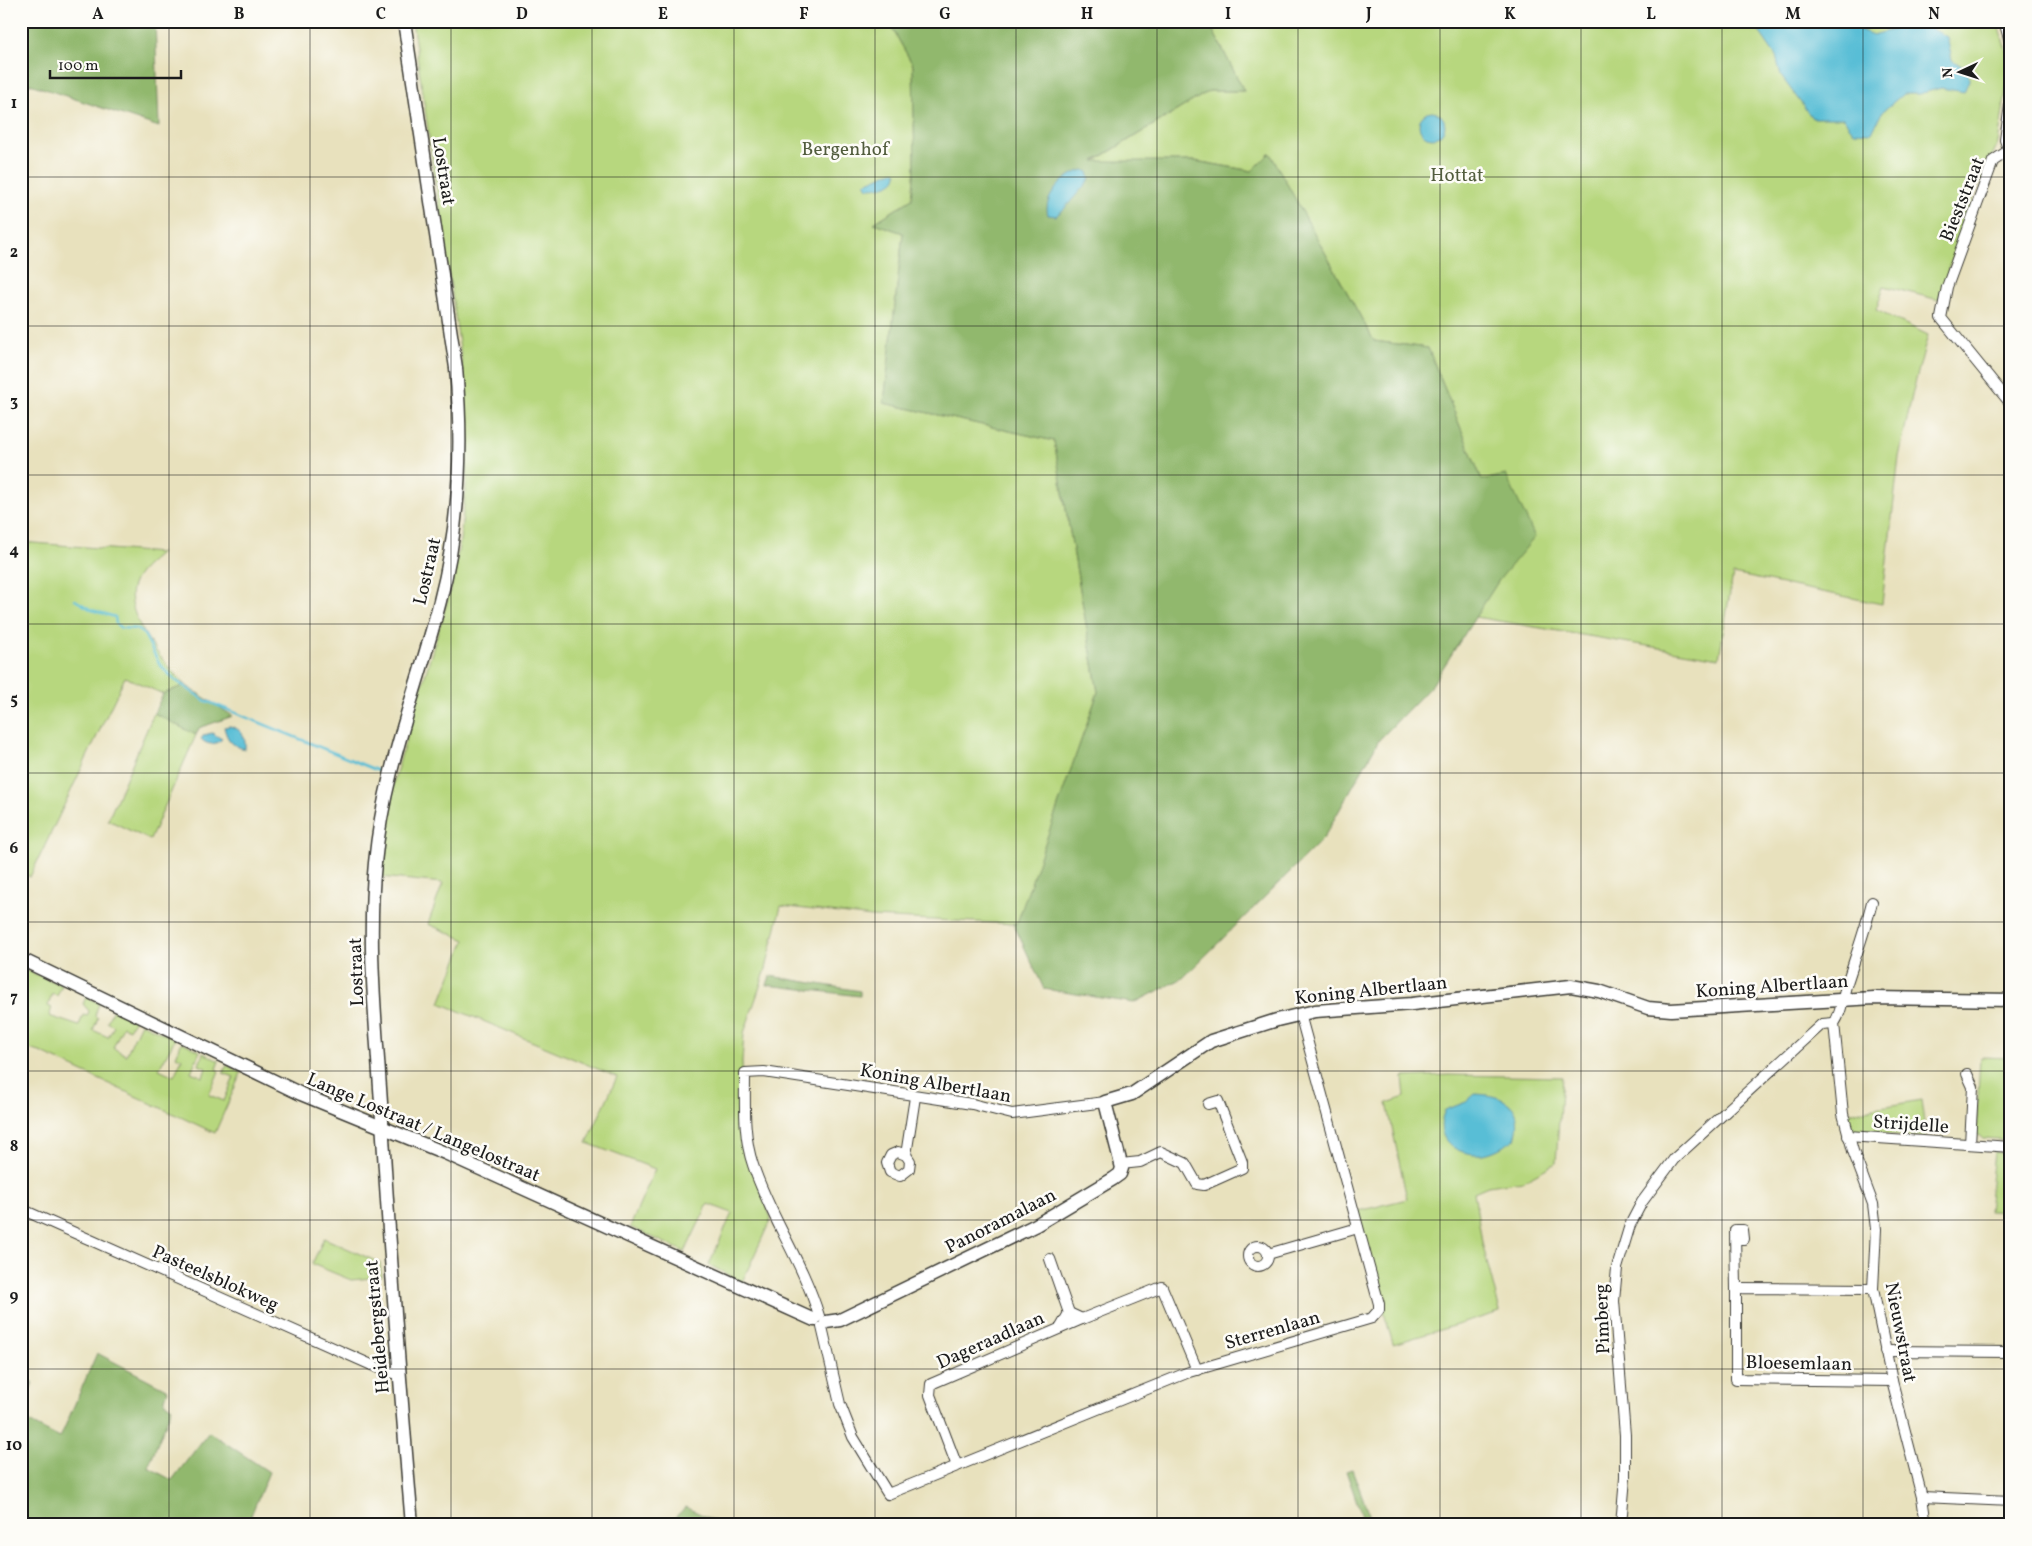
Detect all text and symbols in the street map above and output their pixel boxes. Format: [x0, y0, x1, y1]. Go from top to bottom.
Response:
text: A [92, 4, 104, 26]
text: B [234, 4, 245, 26]
text: C [376, 4, 386, 26]
text: D [516, 4, 528, 26]
text: E [658, 4, 668, 26]
text: F [799, 4, 809, 26]
text: G [939, 4, 951, 26]
text: H [1081, 4, 1093, 26]
text: I [1225, 4, 1231, 26]
text: J [1365, 4, 1372, 26]
text: K [1504, 4, 1516, 26]
text: L [1646, 4, 1656, 26]
text: M [1785, 4, 1801, 26]
text: N [1928, 4, 1940, 26]
scale bar [50, 48, 181, 80]
north arrow [1934, 48, 1984, 98]
text: 100 m [58, 56, 98, 77]
text: N [1939, 67, 1958, 79]
text: 1 [11, 93, 17, 115]
street label: Lostraat [425, 135, 461, 208]
park label: Bergenhof [802, 137, 890, 163]
street label: Bieststraat [1934, 153, 1992, 246]
park label: Hottat [1430, 163, 1484, 189]
text: 2 [10, 242, 18, 264]
text: 3 [10, 391, 18, 413]
street label: Lostraat [408, 535, 448, 608]
text: 4 [9, 540, 19, 562]
text: 5 [10, 689, 18, 711]
text: 6 [10, 838, 19, 860]
street label: Lostraat [343, 937, 371, 1007]
street label: Koning Albertlaan [1695, 969, 1849, 1005]
street label: Koning Albertlaan [1294, 970, 1449, 1012]
text: 7 [10, 987, 18, 1009]
street label: Koning Albertlaan [858, 1058, 1013, 1110]
street label: Lange Lostraat / Langelostraat [302, 1067, 544, 1189]
street label: Strijdelle [1872, 1109, 1950, 1141]
text: 8 [10, 1136, 18, 1158]
street label: Panoramalaan [941, 1183, 1061, 1261]
street label: Pasteelsblokweg [148, 1239, 283, 1318]
street label: Heidebergstraat [359, 1259, 397, 1395]
street label: Nieuwstraat [1878, 1280, 1923, 1385]
street label: Pimberg [1589, 1283, 1617, 1355]
text: 9 [10, 1286, 19, 1308]
street label: Dageraadlaan [933, 1305, 1049, 1376]
street label: Sterrenlaan [1222, 1305, 1323, 1357]
street label: Bloesemlaan [1745, 1350, 1852, 1378]
text: 10 [6, 1435, 22, 1457]

